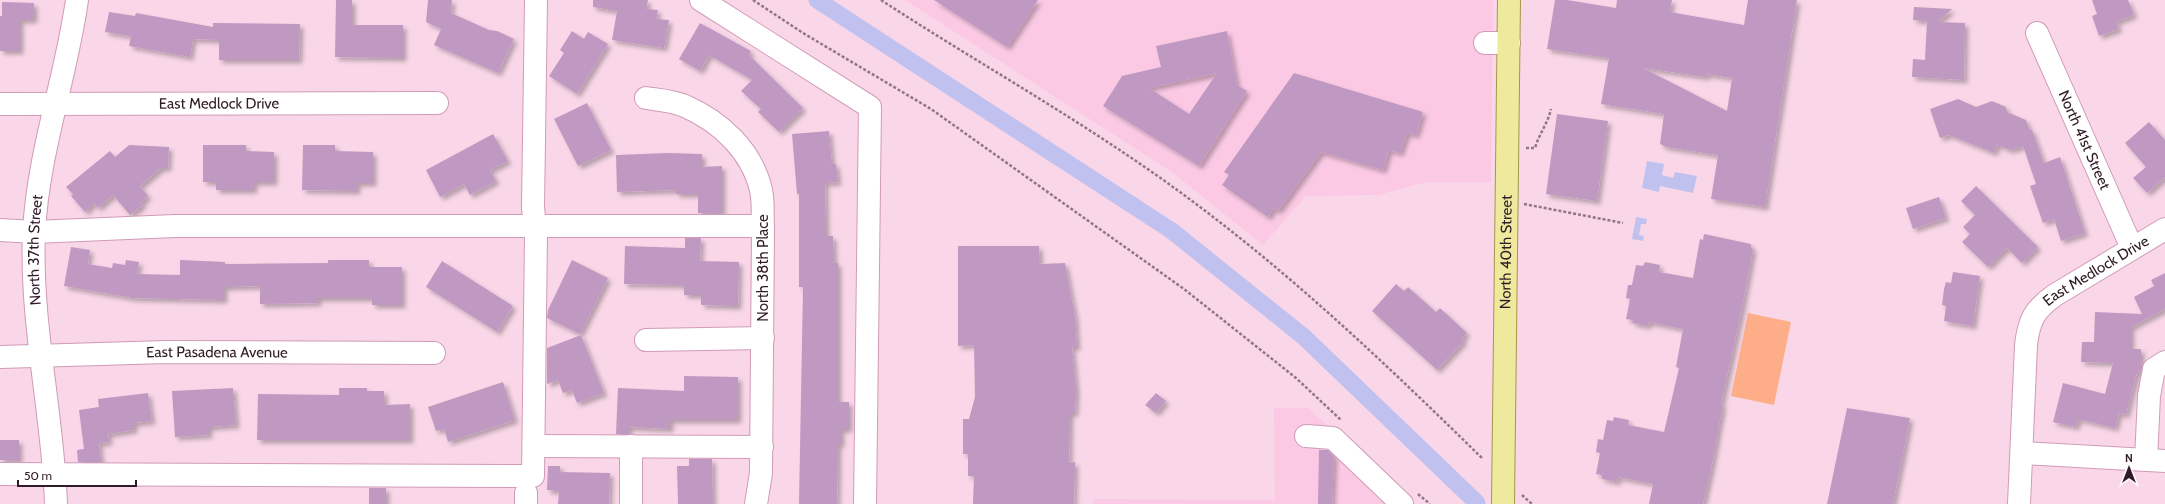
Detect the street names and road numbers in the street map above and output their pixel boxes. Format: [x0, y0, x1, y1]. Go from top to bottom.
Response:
street label: North 41st Street [2054, 88, 2114, 192]
street label: East Medlock Drive [159, 94, 280, 113]
street label: North 37th Street [25, 194, 46, 306]
street label: North 40th Street [1496, 195, 1516, 309]
street label: North 38th Place [754, 214, 772, 322]
street label: East Medlock Drive [2039, 232, 2152, 310]
street label: East Pasadena Avenue [146, 343, 288, 362]

